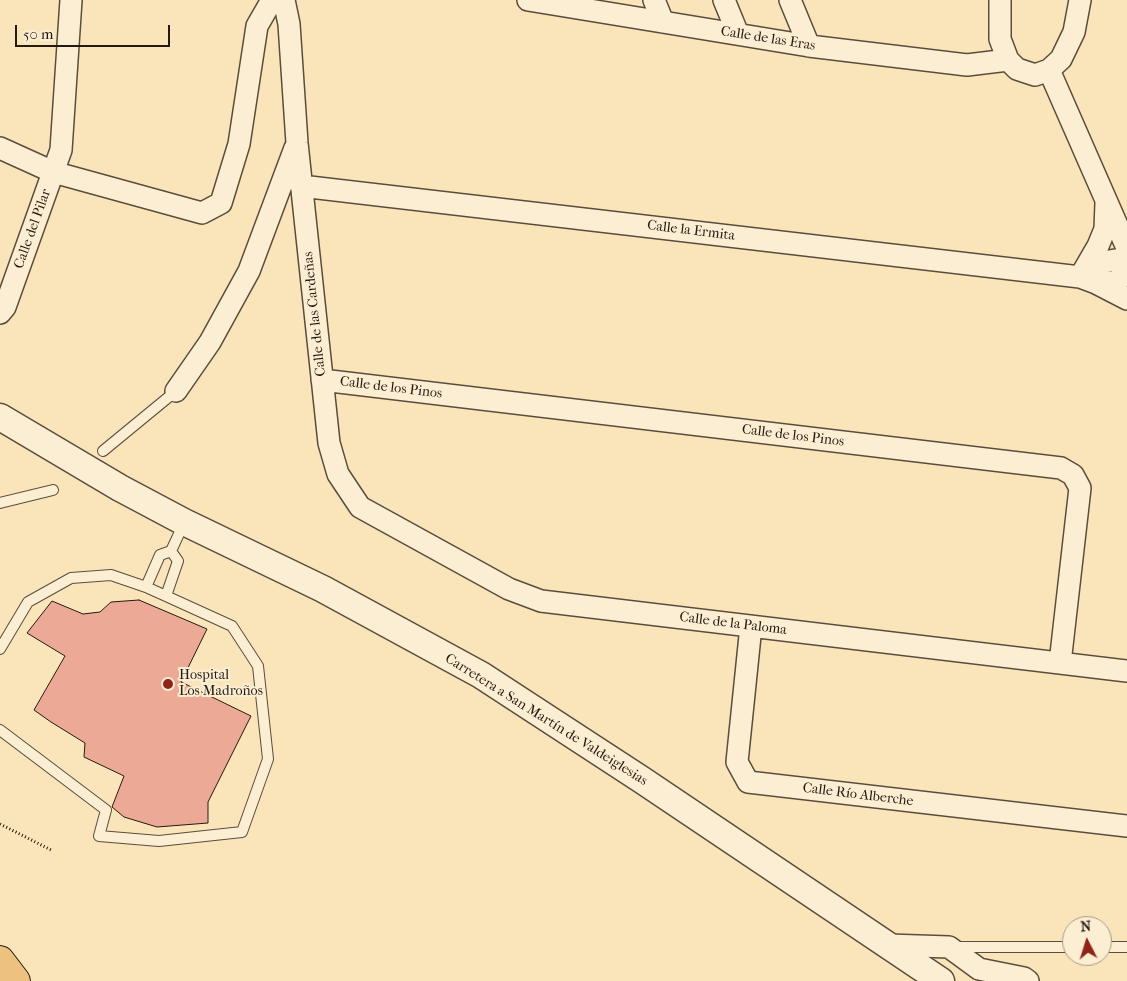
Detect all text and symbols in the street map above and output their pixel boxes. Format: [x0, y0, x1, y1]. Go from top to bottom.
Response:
scale bar [18, 15, 172, 47]
street label: Calle de las Eras [719, 23, 817, 55]
text: 50 m [23, 25, 53, 43]
street label: Calle del Pilar [11, 187, 55, 271]
street label: Calle la Ermita [646, 217, 736, 245]
street label: Calle de las Cardeñas [300, 251, 330, 377]
street label: Calle de los Pinos [339, 373, 443, 403]
street label: Calle de los Pinos [741, 421, 845, 451]
street label: Calle de la Paloma [678, 609, 788, 639]
street label: Carretera a San Martín de Valdeiglesias [442, 650, 650, 790]
place label: Hospital Los Madroños [179, 668, 263, 700]
marker: Hospital Los Madroños [161, 677, 175, 691]
street label: Calle Río Alberche [802, 780, 914, 810]
north arrow [1062, 916, 1112, 966]
text: N [1080, 918, 1092, 935]

